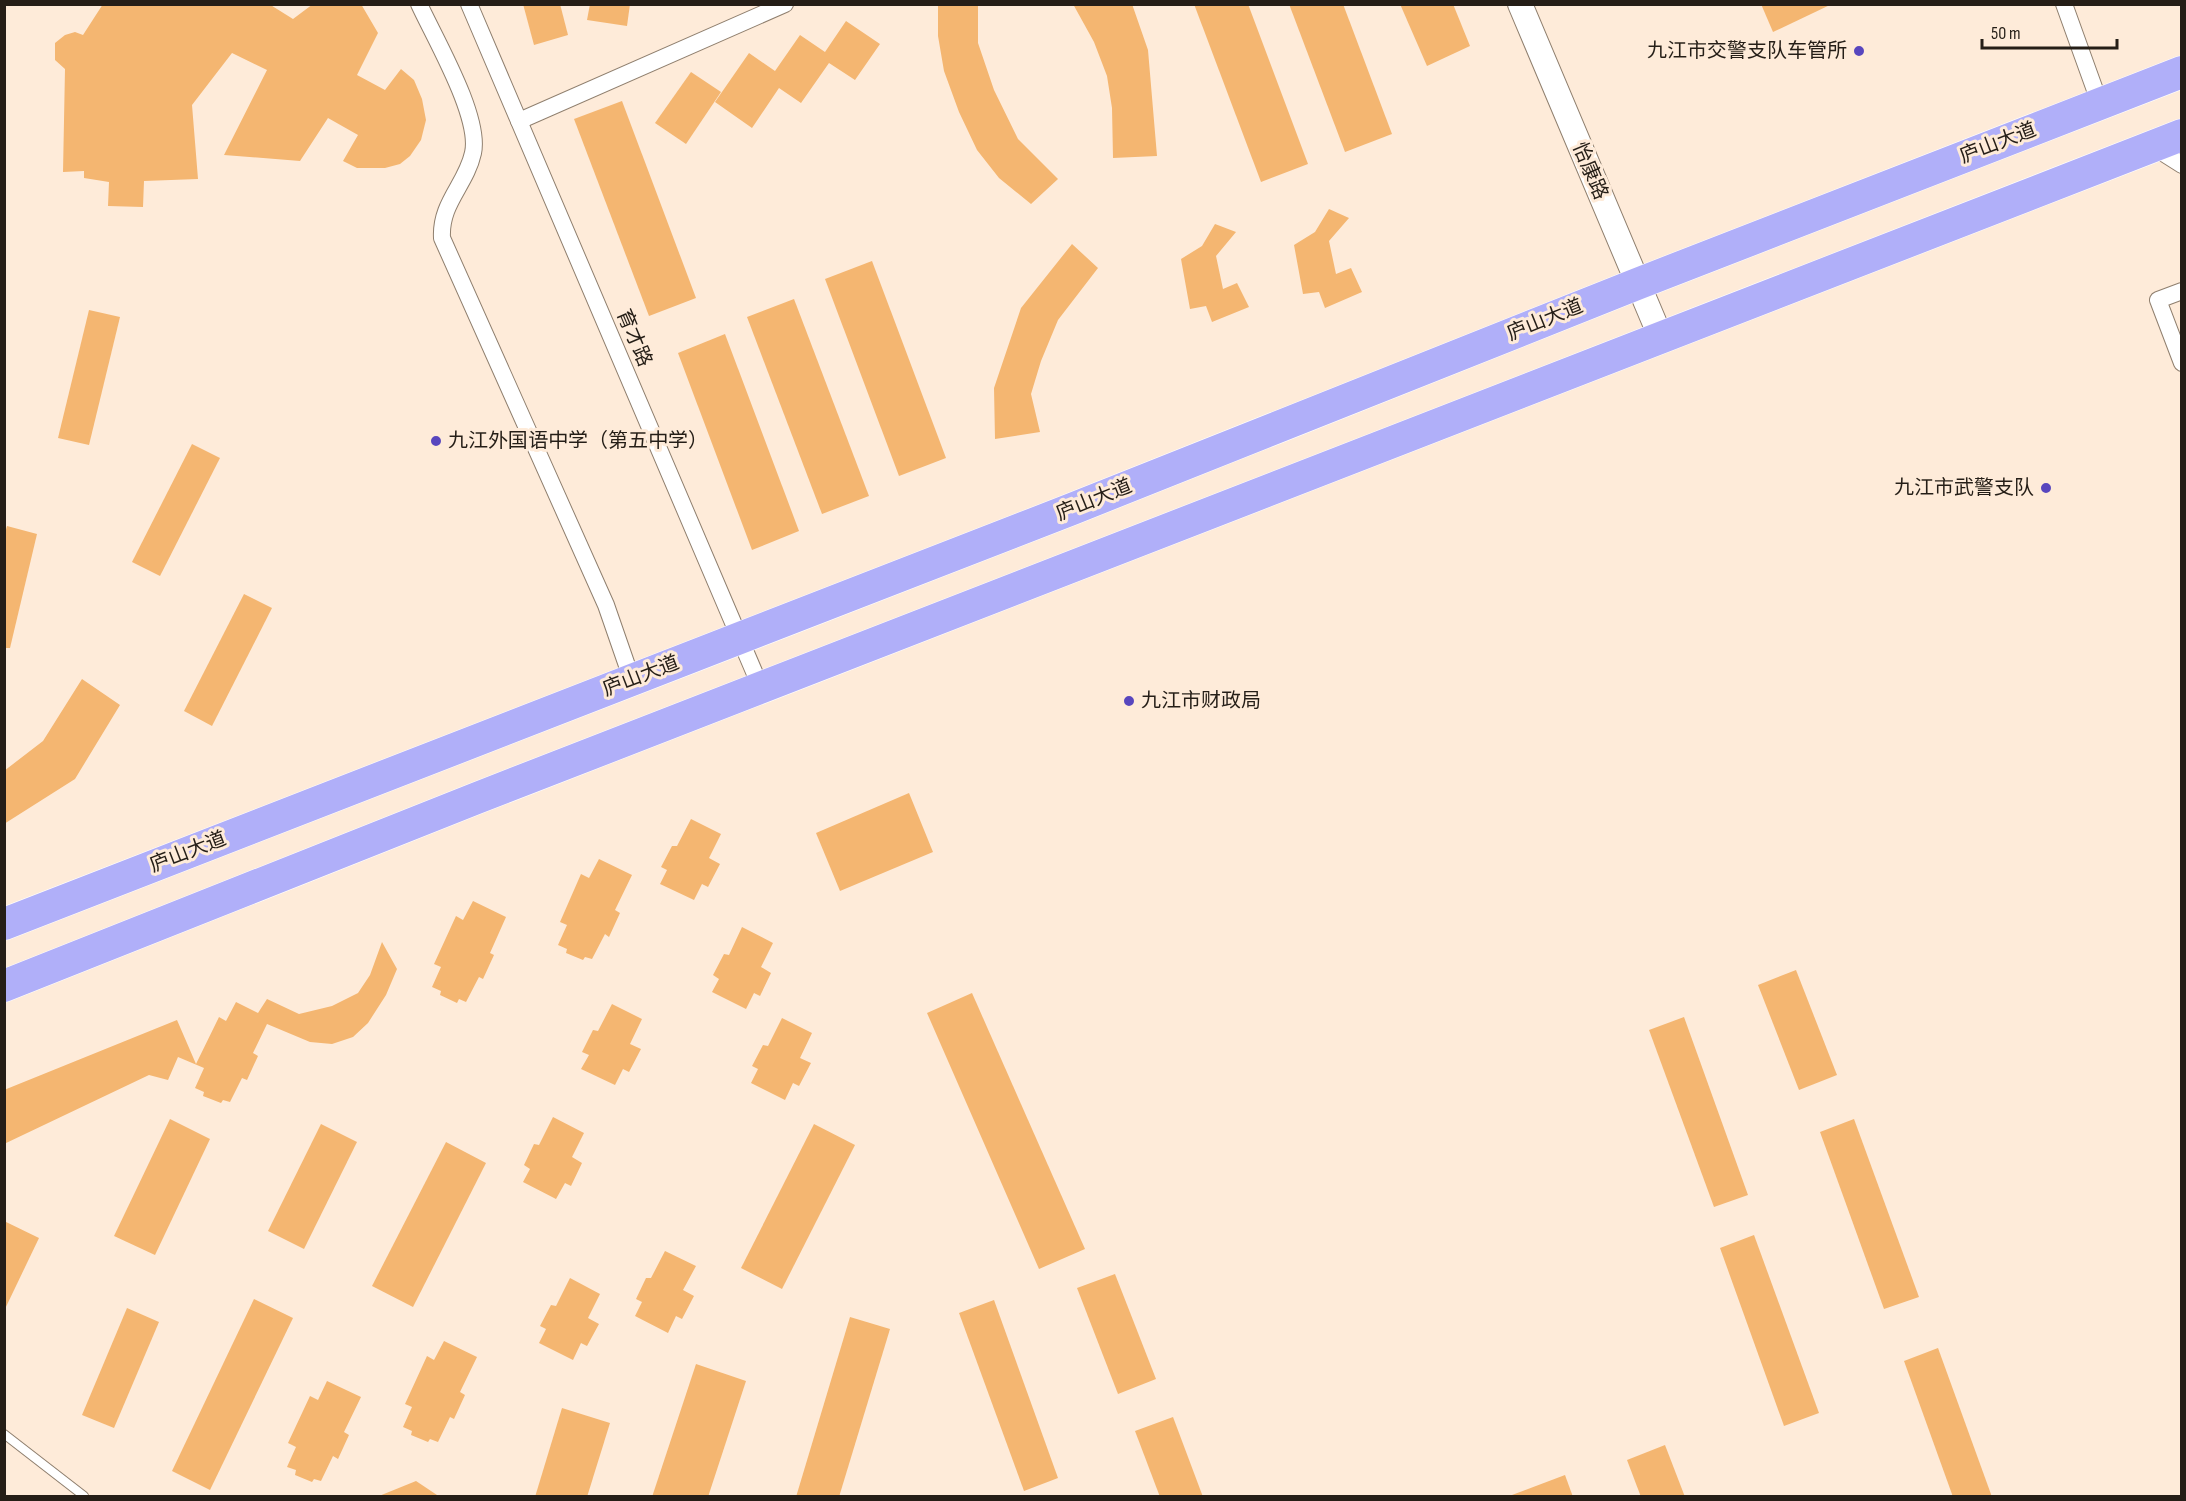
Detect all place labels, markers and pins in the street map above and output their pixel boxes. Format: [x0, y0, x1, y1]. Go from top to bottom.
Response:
place label: 九江市交警支队车管所 [1647, 39, 1847, 63]
marker: 九江市交警支队车管所 [1852, 44, 1866, 58]
place label: 九江外国语中学（第五中学） [448, 429, 708, 453]
marker: 九江外国语中学（第五中学） [429, 434, 443, 448]
place label: 九江市武警支队 [1894, 476, 2034, 500]
marker: 九江市武警支队 [2039, 481, 2053, 495]
place label: 九江市财政局 [1141, 689, 1261, 713]
marker: 九江市财政局 [1122, 694, 1136, 708]

